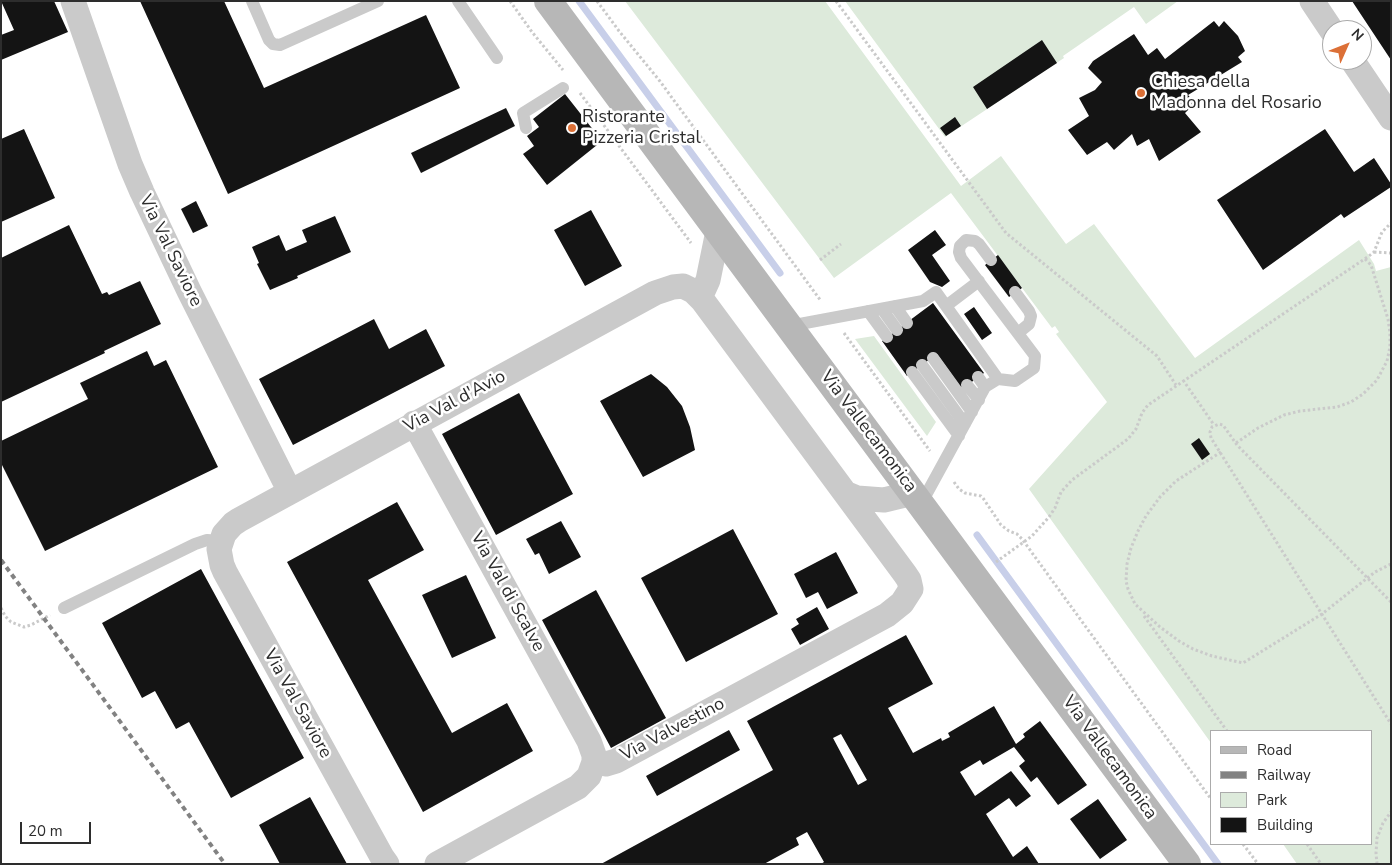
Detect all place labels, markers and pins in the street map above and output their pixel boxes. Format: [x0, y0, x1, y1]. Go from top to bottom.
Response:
place label: Chiesa della Madonna del Rosario [1151, 72, 1322, 115]
marker: Chiesa della Madonna del Rosario [1135, 87, 1147, 99]
place label: Ristorante Pizzeria Cristal [582, 107, 701, 150]
marker: Ristorante Pizzeria Cristal [566, 122, 578, 134]

